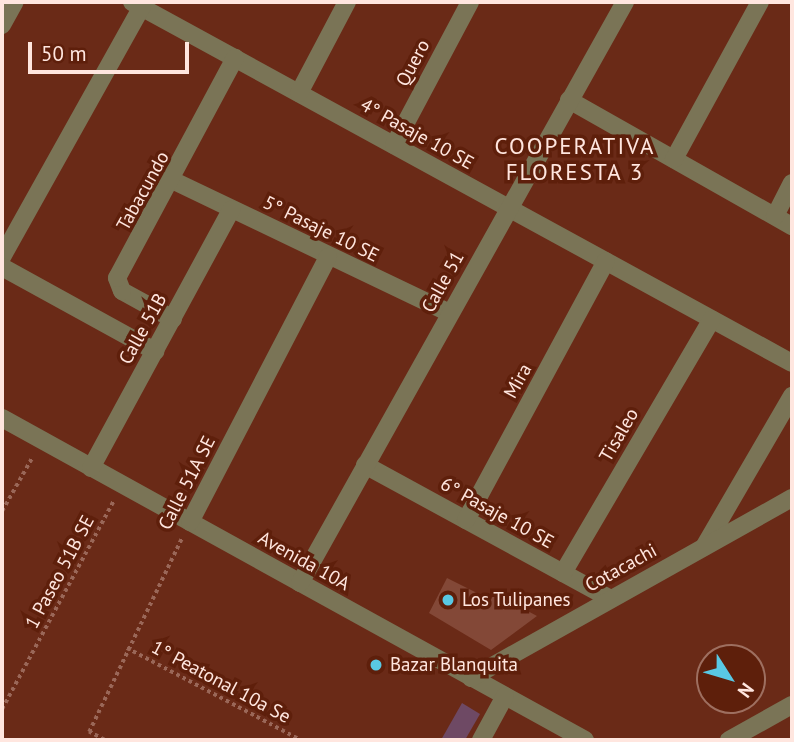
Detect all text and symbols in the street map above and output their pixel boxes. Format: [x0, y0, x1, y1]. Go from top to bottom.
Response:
scale bar [32, 28, 192, 72]
street label: Quero [391, 36, 435, 90]
text: 50 m [41, 40, 87, 67]
street label: 4° Pasaje 10 SE [356, 93, 478, 175]
district label: COOPERATIVA FLORESTA 3 [496, 132, 654, 186]
street label: Tabacundo [112, 147, 174, 235]
street label: 5° Pasaje 10 SE [259, 191, 383, 267]
street label: Calle 51 [417, 247, 469, 317]
street label: Calle 51B [114, 290, 172, 368]
street label: Mira [499, 360, 537, 402]
street label: Tisaleo [595, 404, 643, 466]
street label: Calle 51A SE [153, 432, 221, 534]
street label: 6° Pasaje 10 SE [436, 472, 558, 554]
street label: 1 Paseo 51B SE [21, 512, 99, 632]
street label: Avenida 10A [254, 527, 354, 595]
street label: Cotacachi [581, 539, 661, 597]
place label: Los Tulipanes [462, 589, 571, 611]
marker: Los Tulipanes [440, 592, 456, 608]
street label: 1° Peatonal 10a Se [148, 636, 294, 728]
north arrow [696, 644, 766, 714]
place label: Bazar Blanquita [390, 654, 518, 676]
marker: Bazar Blanquita [368, 657, 384, 673]
text: N [733, 678, 760, 703]

